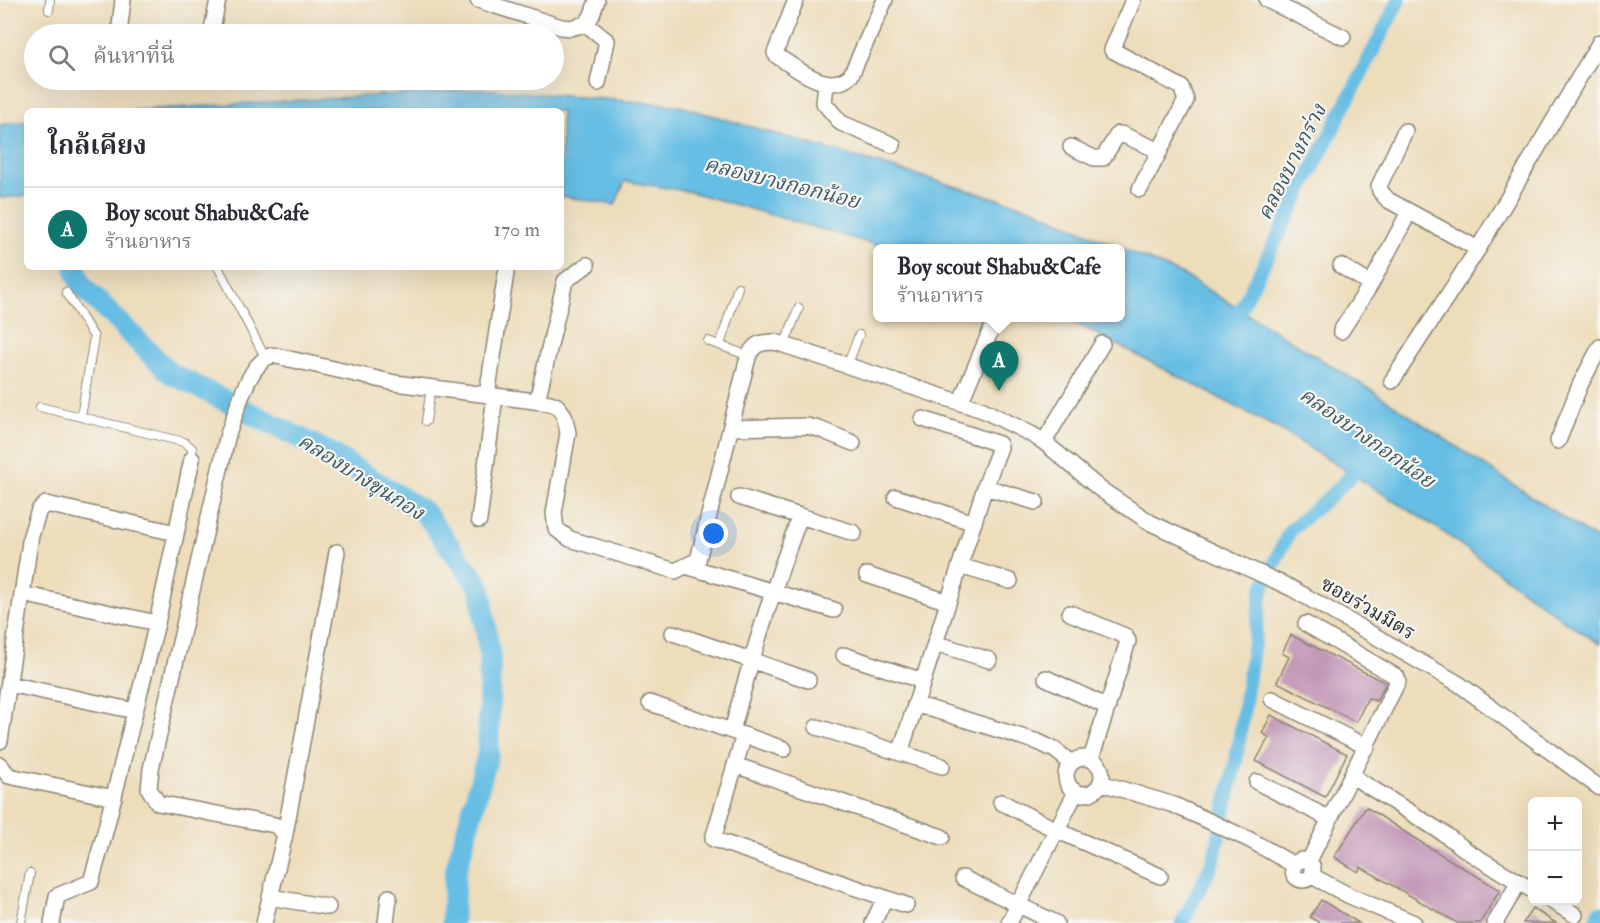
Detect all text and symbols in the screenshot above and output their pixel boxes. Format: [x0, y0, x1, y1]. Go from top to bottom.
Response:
search box [24, 24, 564, 90]
icon: search [45, 41, 78, 74]
text: ค้นหาที่นี่ [93, 42, 175, 70]
water label: คลองบางกร่าง [1251, 98, 1333, 225]
text: ใกล้เคียง [48, 130, 147, 162]
water label: คลองบางกอกน้อย [702, 151, 864, 216]
text: Boy scout Shabu&Cafe [105, 199, 309, 227]
text: A [61, 217, 74, 242]
text: 170 m [494, 217, 540, 242]
text: ร้านอาหาร [105, 229, 192, 254]
popup [873, 244, 1125, 322]
text: Boy scout Shabu&Cafe [897, 253, 1101, 281]
text: ร้านอาหาร [897, 283, 984, 308]
pin: A [980, 342, 1018, 391]
water label: คลองบางกอกน้อย [1294, 381, 1441, 496]
water label: คลองบางขุนกอง [293, 427, 430, 527]
your location [699, 519, 728, 548]
street label: ซอยร่วมมิตร [1316, 571, 1420, 645]
map controls [1528, 797, 1582, 905]
button: + [1528, 797, 1582, 851]
button: − [1528, 851, 1582, 905]

